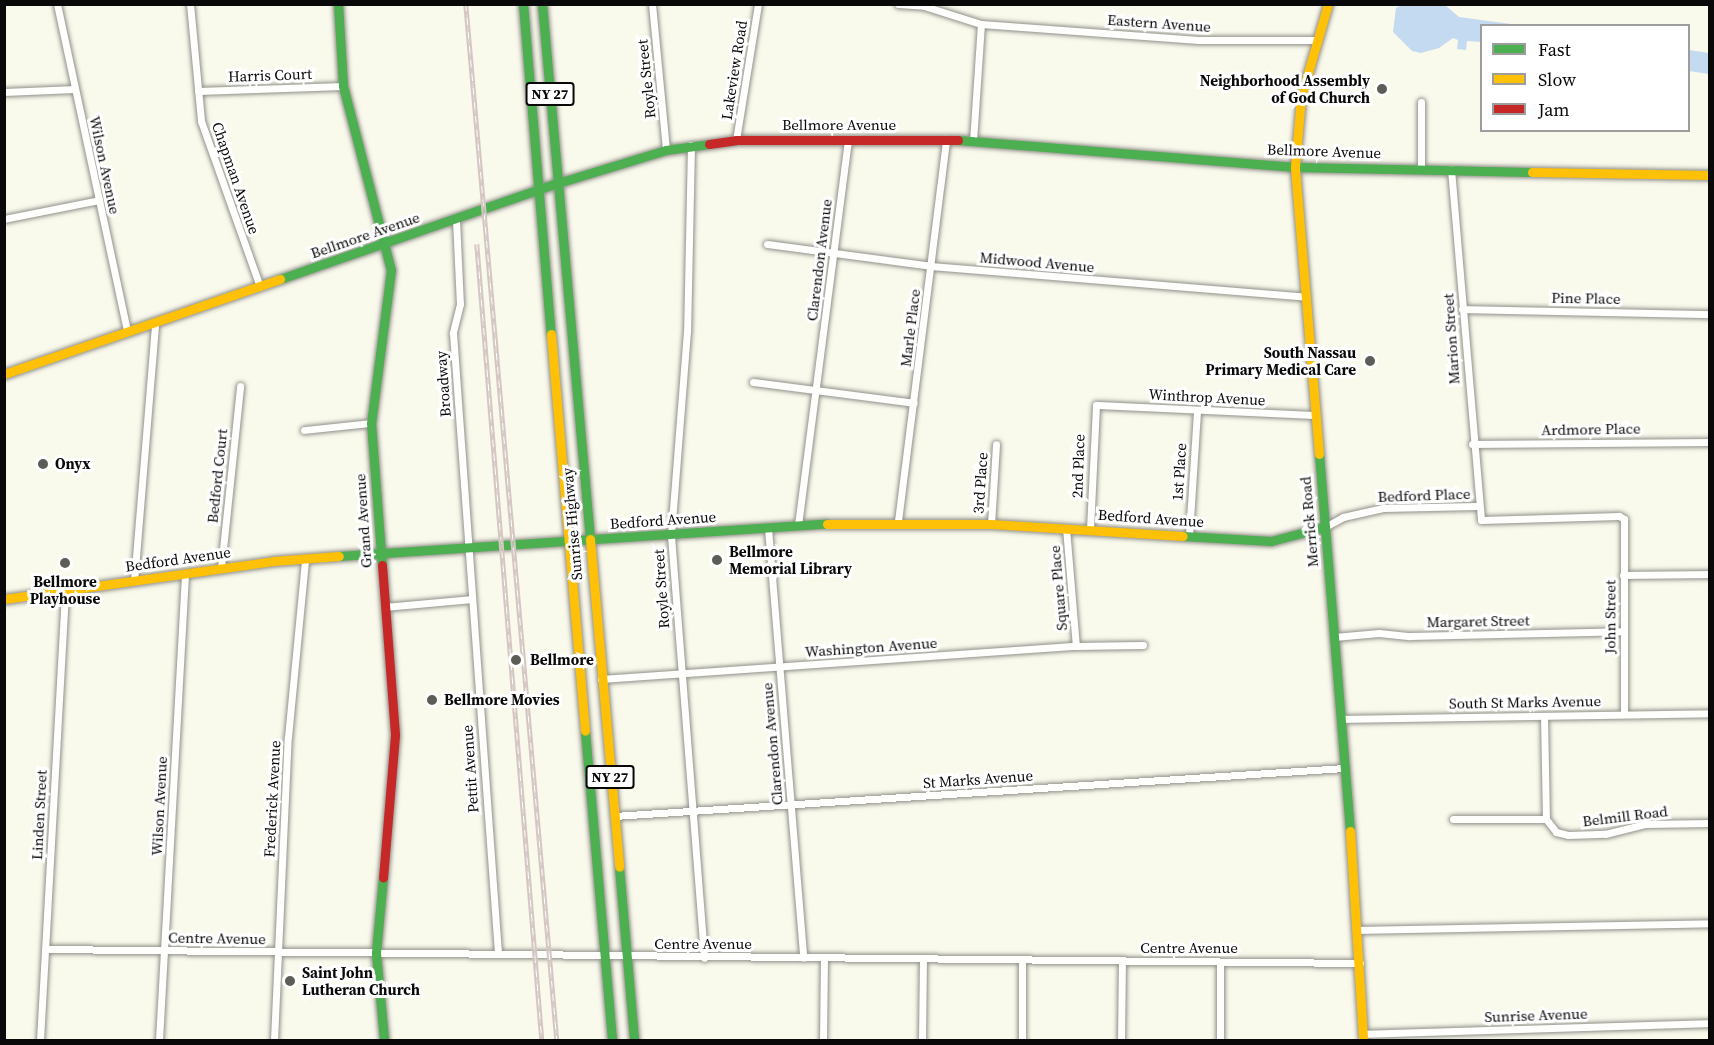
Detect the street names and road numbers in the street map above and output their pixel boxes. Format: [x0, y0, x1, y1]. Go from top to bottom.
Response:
street label: Eastern Avenue [1107, 10, 1211, 36]
street label: Lakeview Road [717, 19, 751, 121]
street label: Royle Street [633, 39, 659, 119]
street label: Harris Court [228, 65, 312, 85]
road number: NY 27 [524, 83, 576, 105]
street label: Wilson Avenue [86, 114, 124, 216]
street label: Bellmore Avenue [782, 116, 896, 134]
street label: Chapman Avenue [208, 120, 264, 236]
street label: Bellmore Avenue [1267, 140, 1381, 162]
street label: Clarendon Avenue [803, 198, 835, 322]
street label: Bellmore Avenue [308, 208, 422, 262]
street label: Midwood Avenue [979, 248, 1095, 276]
street label: Marle Place [896, 288, 924, 368]
street label: Pine Place [1551, 288, 1621, 308]
street label: Marion Street [1439, 293, 1463, 385]
street label: Broadway [432, 350, 454, 418]
street label: Winthrop Avenue [1148, 385, 1266, 409]
street label: Ardmore Place [1541, 419, 1641, 439]
street label: Bedford Court [203, 428, 231, 524]
street label: 2nd Place [1068, 434, 1088, 498]
street label: 1st Place [1168, 442, 1190, 502]
street label: 3rd Place [969, 452, 991, 514]
street label: Sunrise Highway [558, 467, 586, 581]
street label: Grand Avenue [351, 473, 375, 569]
street label: Merrick Road [1296, 476, 1322, 568]
street label: Bedford Place [1377, 484, 1471, 506]
street label: Bedford Avenue [1097, 505, 1205, 531]
street label: Bedford Avenue [609, 507, 717, 533]
street label: Bedford Avenue [124, 543, 232, 575]
street label: Square Place [1045, 545, 1071, 631]
street label: Royle Street [649, 549, 673, 629]
street label: John Street [1601, 580, 1619, 654]
street label: Margaret Street [1426, 611, 1530, 631]
street label: Washington Avenue [804, 633, 938, 661]
street label: Clarendon Avenue [758, 682, 786, 806]
street label: South St Marks Avenue [1449, 692, 1601, 712]
street label: Pettit Avenue [458, 724, 482, 814]
street label: Frederick Avenue [260, 740, 284, 858]
street label: Wilson Avenue [147, 756, 171, 856]
road number: NY 27 [584, 766, 636, 788]
street label: St Marks Avenue [922, 766, 1034, 792]
street label: Linden Street [28, 770, 50, 860]
street label: Belmill Road [1581, 802, 1669, 830]
street label: Centre Avenue [168, 928, 266, 948]
street label: Centre Avenue [654, 935, 752, 953]
street label: Centre Avenue [1140, 939, 1238, 957]
street label: Sunrise Avenue [1484, 1004, 1588, 1026]

